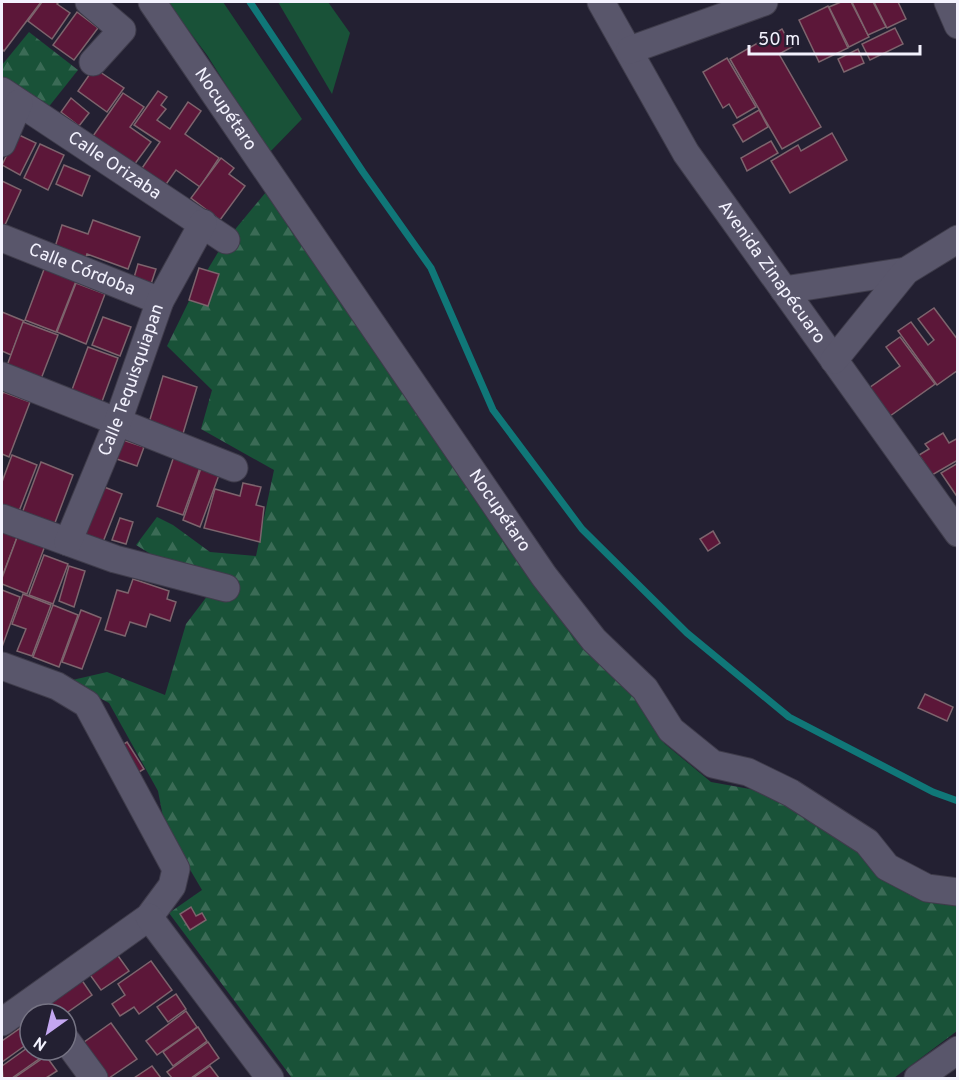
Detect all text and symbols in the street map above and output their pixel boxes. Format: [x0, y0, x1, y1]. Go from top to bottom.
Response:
scale bar [749, 18, 920, 56]
text: 50 m [758, 29, 800, 52]
street label: Nocupétaro [189, 64, 262, 155]
street label: Calle Orizaba [63, 126, 166, 205]
street label: Avenida Zinapécuaro [712, 196, 830, 348]
street label: Calle Córdoba [25, 238, 139, 301]
street label: Calle Tequisquiapan [93, 301, 170, 460]
street label: Nocupétaro [463, 465, 536, 557]
north arrow [18, 1002, 78, 1062]
text: N [30, 1031, 51, 1054]

